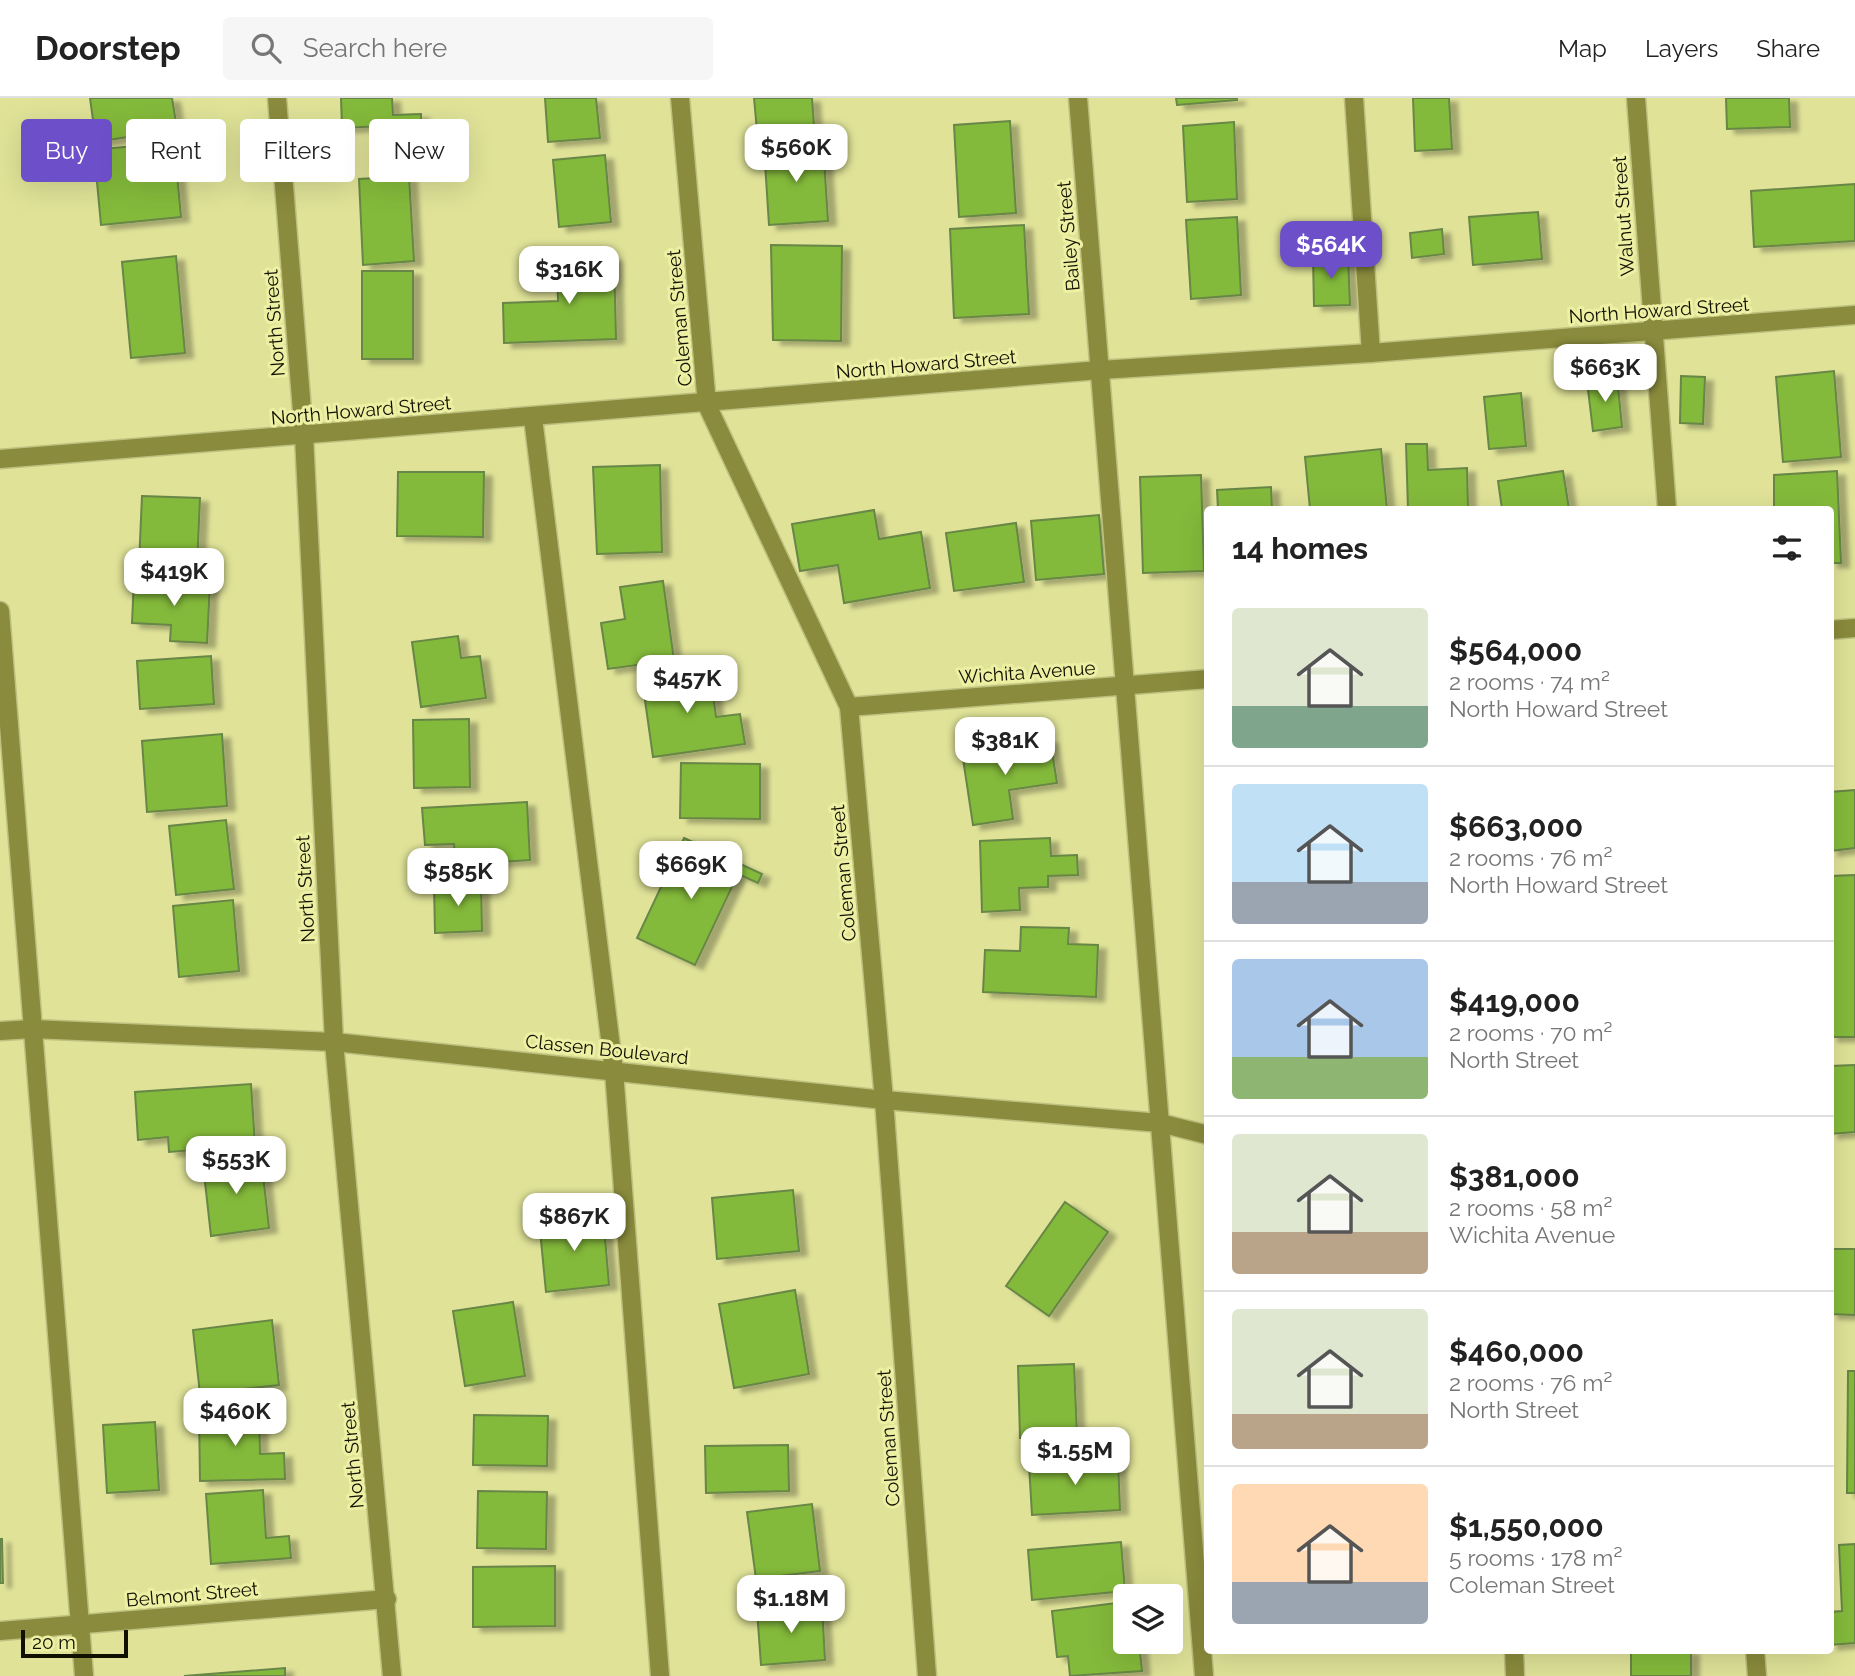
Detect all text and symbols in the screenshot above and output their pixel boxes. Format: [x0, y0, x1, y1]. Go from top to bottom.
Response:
search box [223, 17, 713, 80]
text: Doorstep [35, 29, 181, 68]
icon: search [247, 29, 285, 67]
text: Search here [303, 33, 447, 63]
text: Map [1558, 34, 1607, 63]
text: Layers [1645, 34, 1718, 63]
text: Share [1756, 34, 1820, 63]
chip: Buy [21, 119, 112, 182]
chip: Rent [126, 119, 226, 182]
chip: Filters [240, 119, 355, 182]
chip: New [369, 119, 469, 182]
pin: $560K [747, 125, 845, 184]
text: $560K [761, 133, 831, 160]
street label: Walnut Street [1608, 154, 1638, 277]
street label: Bailey Street [1052, 179, 1084, 292]
pin: $564K [1282, 222, 1380, 281]
text: $564K [1296, 230, 1366, 257]
pin: $316K [520, 246, 618, 306]
street label: Coleman Street [662, 248, 696, 387]
text: $316K [535, 255, 603, 282]
street label: North Street [259, 268, 289, 377]
street label: North Howard Street [1568, 293, 1751, 327]
pin: $663K [1556, 344, 1654, 404]
street label: North Howard Street [835, 345, 1018, 383]
text: $663K [1570, 353, 1640, 380]
street label: North Howard Street [270, 391, 453, 429]
icon: filters [1768, 529, 1806, 567]
text: 14 homes [1232, 531, 1368, 566]
pin: $419K [125, 548, 223, 608]
text: $419K [140, 557, 208, 584]
text: $564,000 [1449, 633, 1582, 668]
icon: home [1288, 636, 1372, 720]
pin: $457K [638, 656, 736, 715]
street label: Wichita Avenue [958, 656, 1096, 688]
text: $457K [653, 664, 721, 691]
text: 2 rooms · 74 m² [1449, 668, 1610, 695]
text: North Howard Street [1449, 695, 1668, 722]
pin: $381K [956, 718, 1054, 777]
text: $381K [971, 726, 1039, 753]
street label: Coleman Street [826, 803, 860, 942]
text: $663,000 [1449, 809, 1583, 844]
icon: home [1288, 812, 1372, 896]
street label: North Street [291, 834, 319, 943]
pin: $669K [642, 842, 740, 901]
text: 2 rooms · 76 m² [1449, 844, 1612, 871]
pin: $585K [409, 848, 507, 908]
text: $669K [655, 850, 727, 877]
text: $585K [423, 857, 493, 884]
text: North Howard Street [1449, 871, 1668, 898]
text: $419,000 [1449, 984, 1580, 1019]
icon: home [1288, 987, 1372, 1071]
text: 2 rooms · 70 m² [1449, 1019, 1612, 1046]
street label: Classen Boulevard [524, 1030, 690, 1068]
text: North Street [1449, 1046, 1579, 1073]
pin: $553K [187, 1136, 285, 1196]
text: $553K [202, 1145, 270, 1172]
text: $381,000 [1449, 1159, 1580, 1194]
icon: home [1288, 1162, 1372, 1246]
pin: $867K [525, 1194, 623, 1253]
text: 2 rooms · 58 m² [1449, 1194, 1612, 1221]
text: $867K [539, 1202, 609, 1229]
text: Wichita Avenue [1449, 1221, 1615, 1248]
text: $460,000 [1449, 1334, 1584, 1369]
icon: home [1288, 1337, 1372, 1421]
street label: Coleman Street [872, 1368, 904, 1507]
text: 2 rooms · 76 m² [1449, 1369, 1612, 1396]
pin: $460K [186, 1388, 284, 1448]
text: North Street [1449, 1396, 1579, 1423]
text: $460K [199, 1397, 271, 1424]
street label: North Street [336, 1400, 368, 1509]
pin: $1.55M [1018, 1428, 1132, 1487]
text: $1.55M [1037, 1436, 1113, 1463]
text: $1,550,000 [1449, 1509, 1604, 1544]
icon: home [1288, 1512, 1372, 1596]
text: 5 rooms · 178 m² [1449, 1544, 1622, 1571]
text: Coleman Street [1449, 1571, 1615, 1598]
pin: $1.18M [734, 1576, 848, 1635]
street label: Belmont Street [125, 1577, 260, 1611]
text: $1.18M [753, 1584, 829, 1611]
map controls [1113, 1584, 1183, 1654]
button: layers [1113, 1584, 1183, 1654]
scale bar [21, 1627, 128, 1659]
text: 20 m [32, 1631, 76, 1653]

